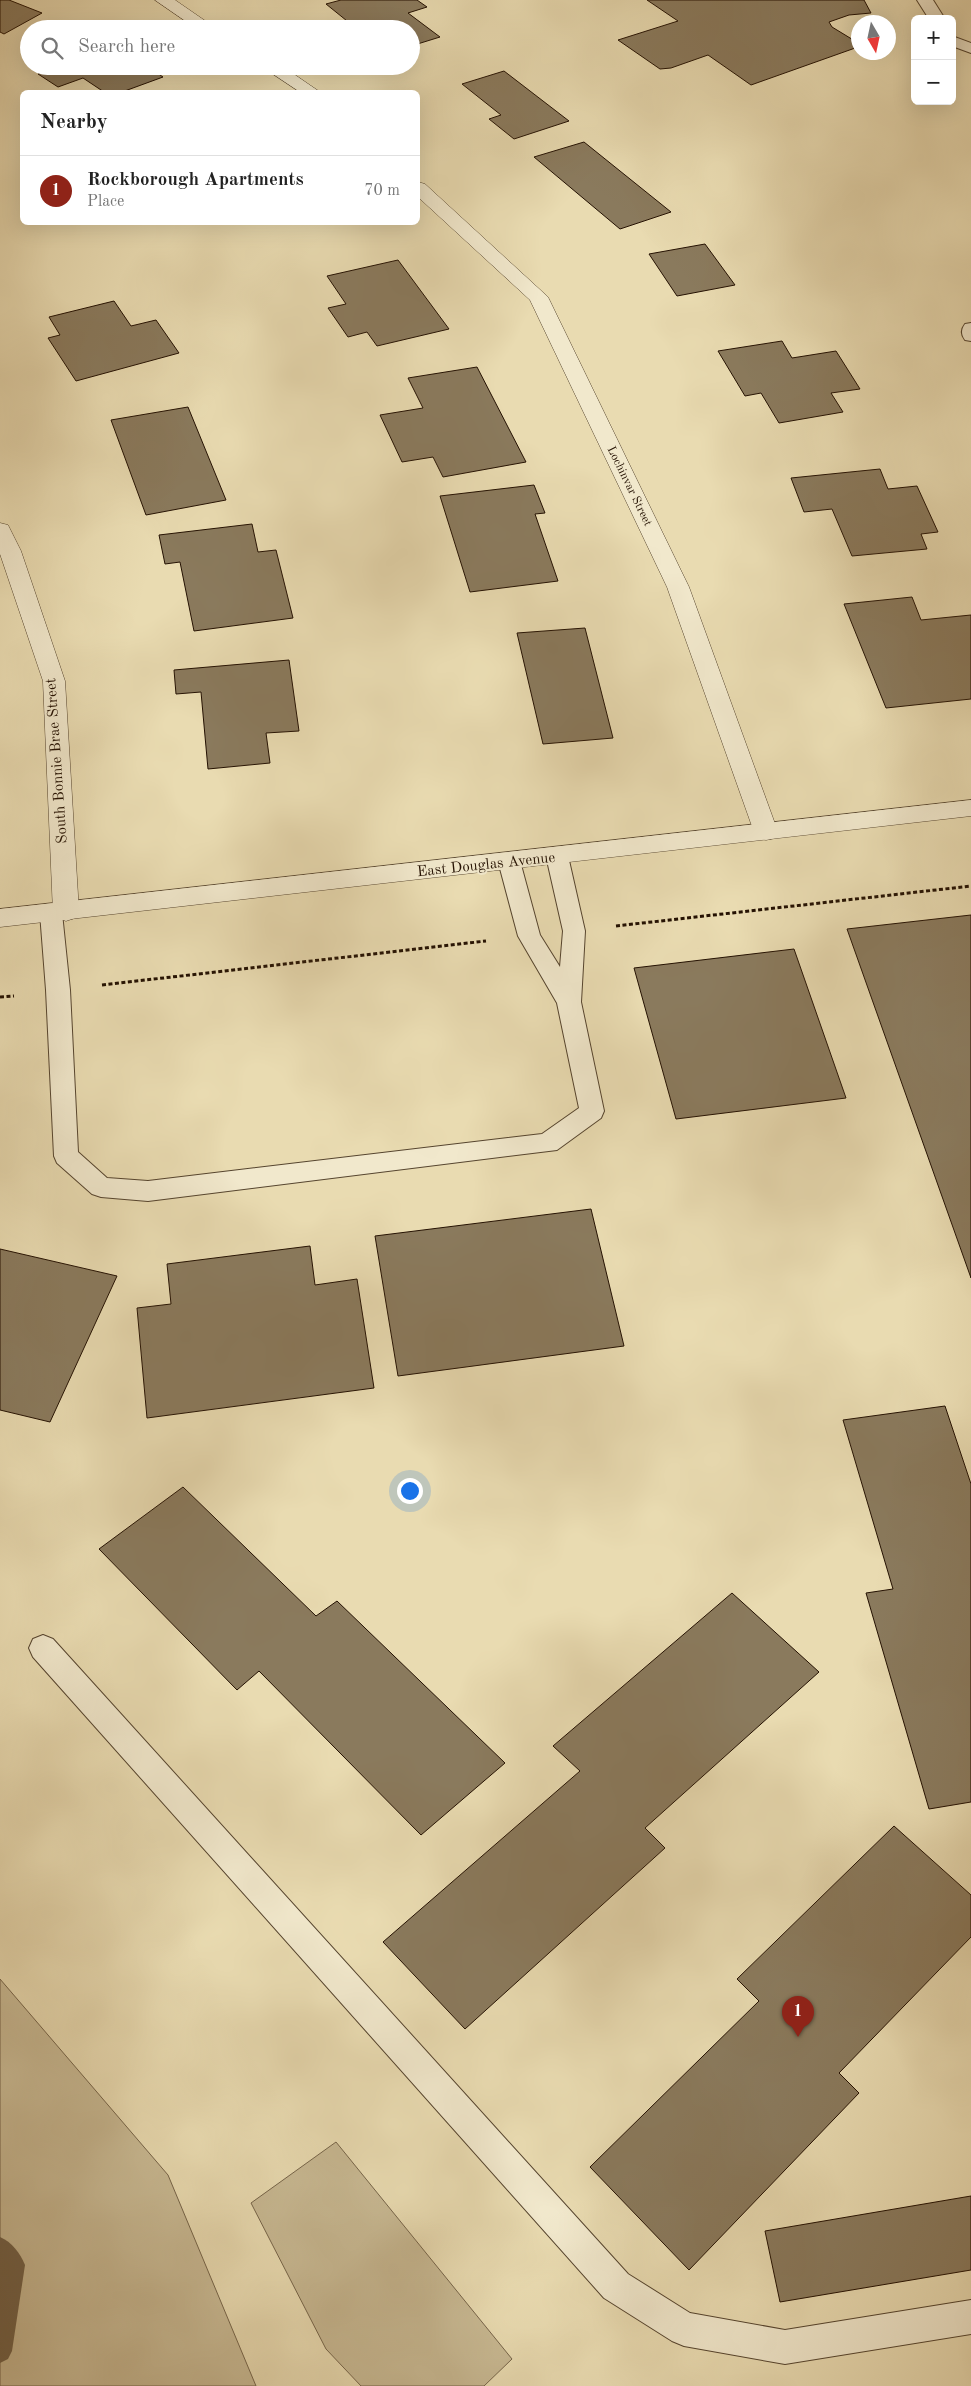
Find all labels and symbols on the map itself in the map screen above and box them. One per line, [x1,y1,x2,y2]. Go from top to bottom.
north arrow [851,15,896,60]
street label: Lochinvar Street [605,444,654,528]
street label: South Bonnie Brae Street [44,677,71,844]
street label: East Douglas Avenue [416,851,556,880]
your location [397,1478,423,1504]
pin: 1 [782,1996,814,2037]

